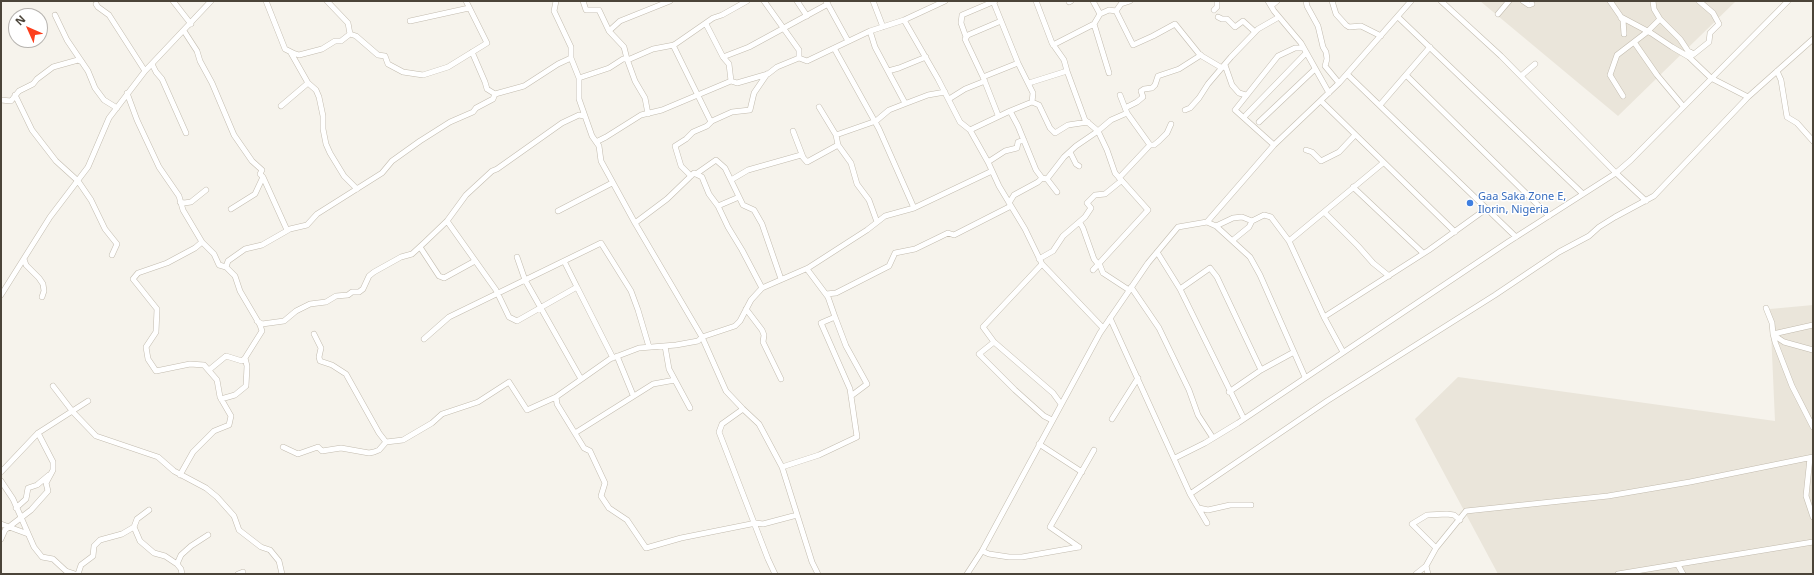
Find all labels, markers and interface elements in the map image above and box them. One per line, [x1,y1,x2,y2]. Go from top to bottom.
north arrow [8,8,48,48]
text: N [11,11,28,28]
place label: Gaa Saka Zone E, Ilorin, Nigeria [1478,190,1566,216]
marker: Gaa Saka Zone E, Ilorin, Nigeria [1465,198,1475,208]

